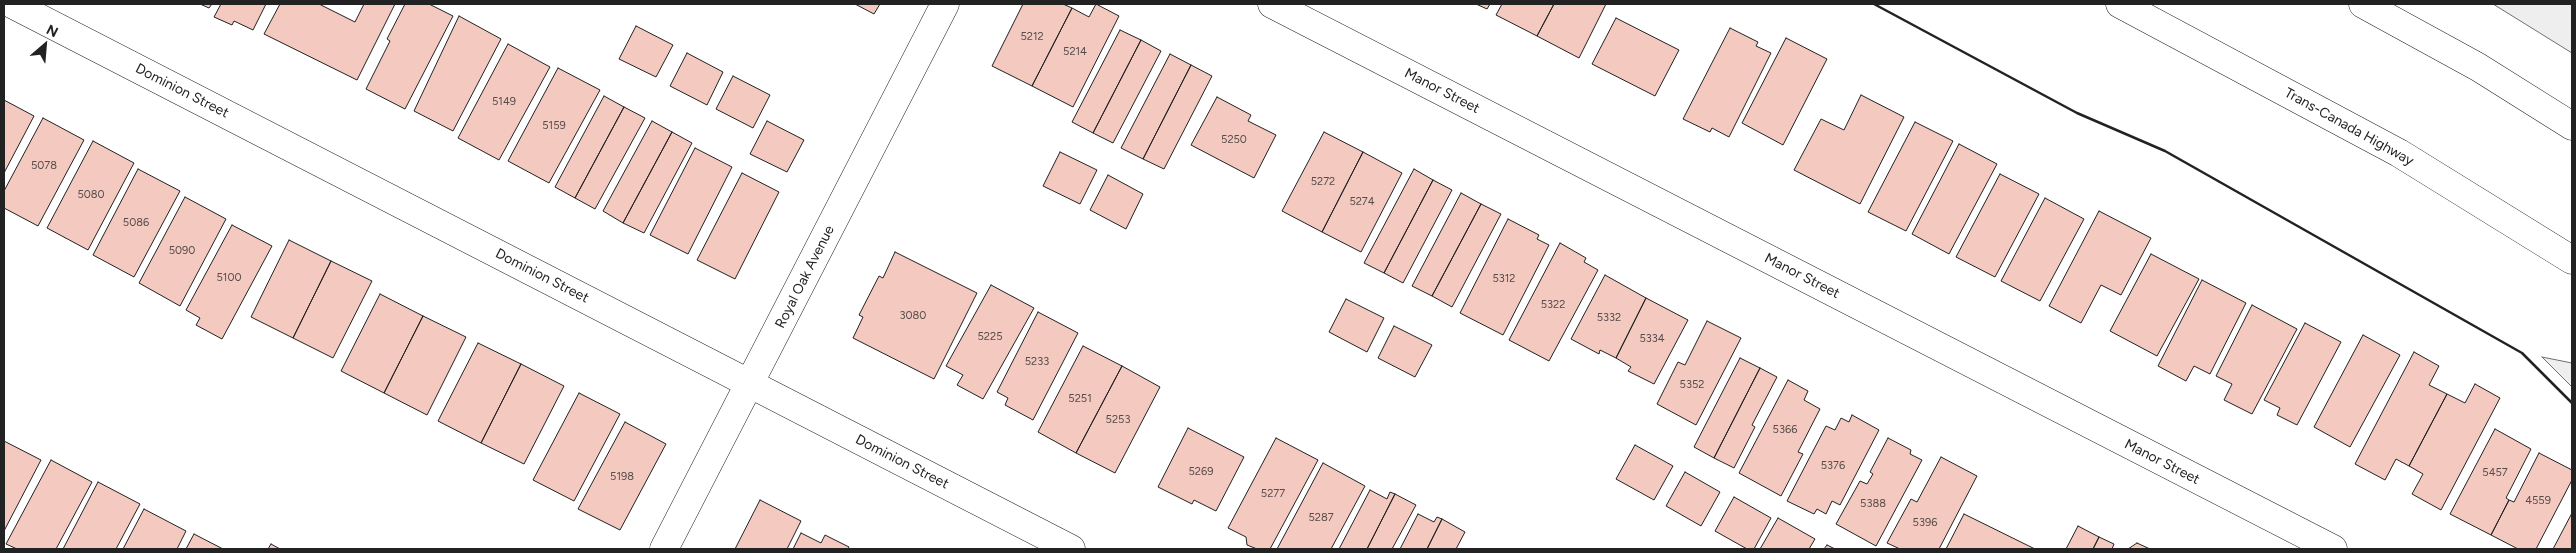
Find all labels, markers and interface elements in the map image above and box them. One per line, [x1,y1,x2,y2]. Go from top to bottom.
north arrow [20,20,70,70]
text: N [43,21,61,41]
house number: 5212 [1020,30,1044,44]
house number: 5214 [1063,45,1087,59]
street label: Dominion Street [132,60,232,122]
street label: Manor Street [1402,65,1482,117]
street label: Trans-Canada Highway [2282,85,2416,169]
house number: 5149 [492,95,516,109]
house number: 5159 [542,119,566,133]
house number: 5250 [1221,133,1247,147]
house number: 5078 [31,159,57,173]
house number: 5272 [1311,175,1335,189]
house number: 5080 [77,188,105,202]
house number: 5274 [1349,195,1375,209]
house number: 5086 [123,216,149,230]
street label: Royal Oak Avenue [772,223,838,331]
house number: 5090 [169,244,195,258]
street label: Dominion Street [492,245,592,307]
street label: Manor Street [1762,250,1842,302]
house number: 5100 [217,271,241,285]
house number: 5312 [1492,272,1516,286]
house number: 5322 [1541,298,1565,312]
house number: 3080 [900,309,926,323]
house number: 5332 [1597,311,1621,325]
house number: 5225 [978,330,1002,344]
house number: 5334 [1639,332,1665,346]
house number: 5233 [1025,355,1049,369]
house number: 5352 [1680,378,1704,392]
house number: 5251 [1068,392,1092,406]
house number: 5253 [1106,413,1130,427]
house number: 5366 [1773,423,1797,437]
street label: Dominion Street [852,431,952,493]
street label: Manor Street [2122,436,2202,488]
house number: 5376 [1821,459,1845,473]
house number: 5269 [1189,465,1213,479]
house number: 5457 [2482,466,2508,480]
house number: 5198 [610,470,634,484]
house number: 5277 [1261,487,1285,501]
house number: 4559 [2525,494,2551,508]
house number: 5388 [1860,497,1886,511]
house number: 5287 [1308,511,1334,525]
house number: 5396 [1913,516,1937,530]

